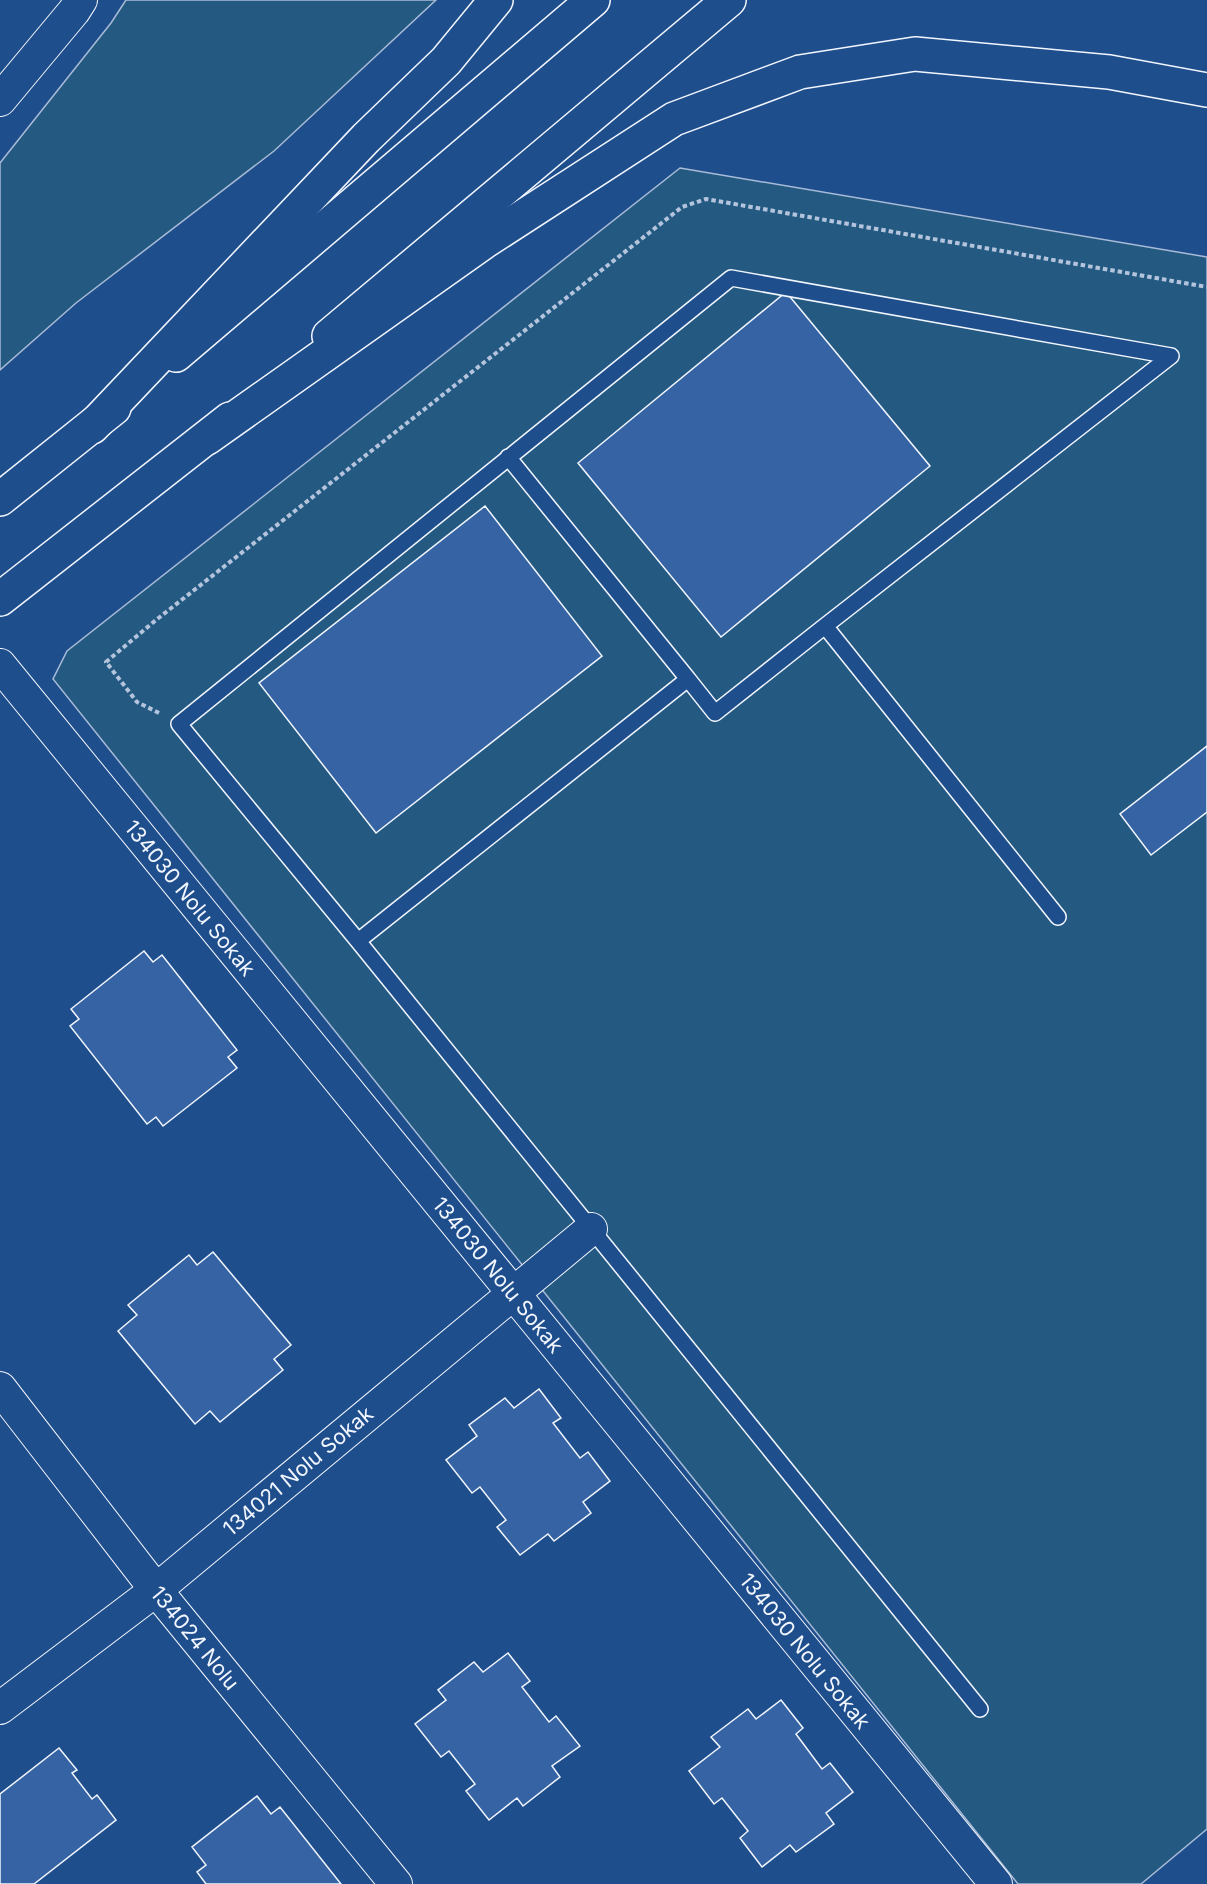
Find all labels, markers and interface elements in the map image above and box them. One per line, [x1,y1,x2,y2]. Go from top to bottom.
street label: 134030 Nolu Sokak [119,815,261,981]
street label: 134030 Nolu Sokak [427,1192,569,1358]
street label: 134021 Nolu Sokak [218,1401,379,1541]
street label: 134030 Nolu Sokak [734,1568,876,1734]
street label: 134024 Nolu [146,1581,244,1695]

